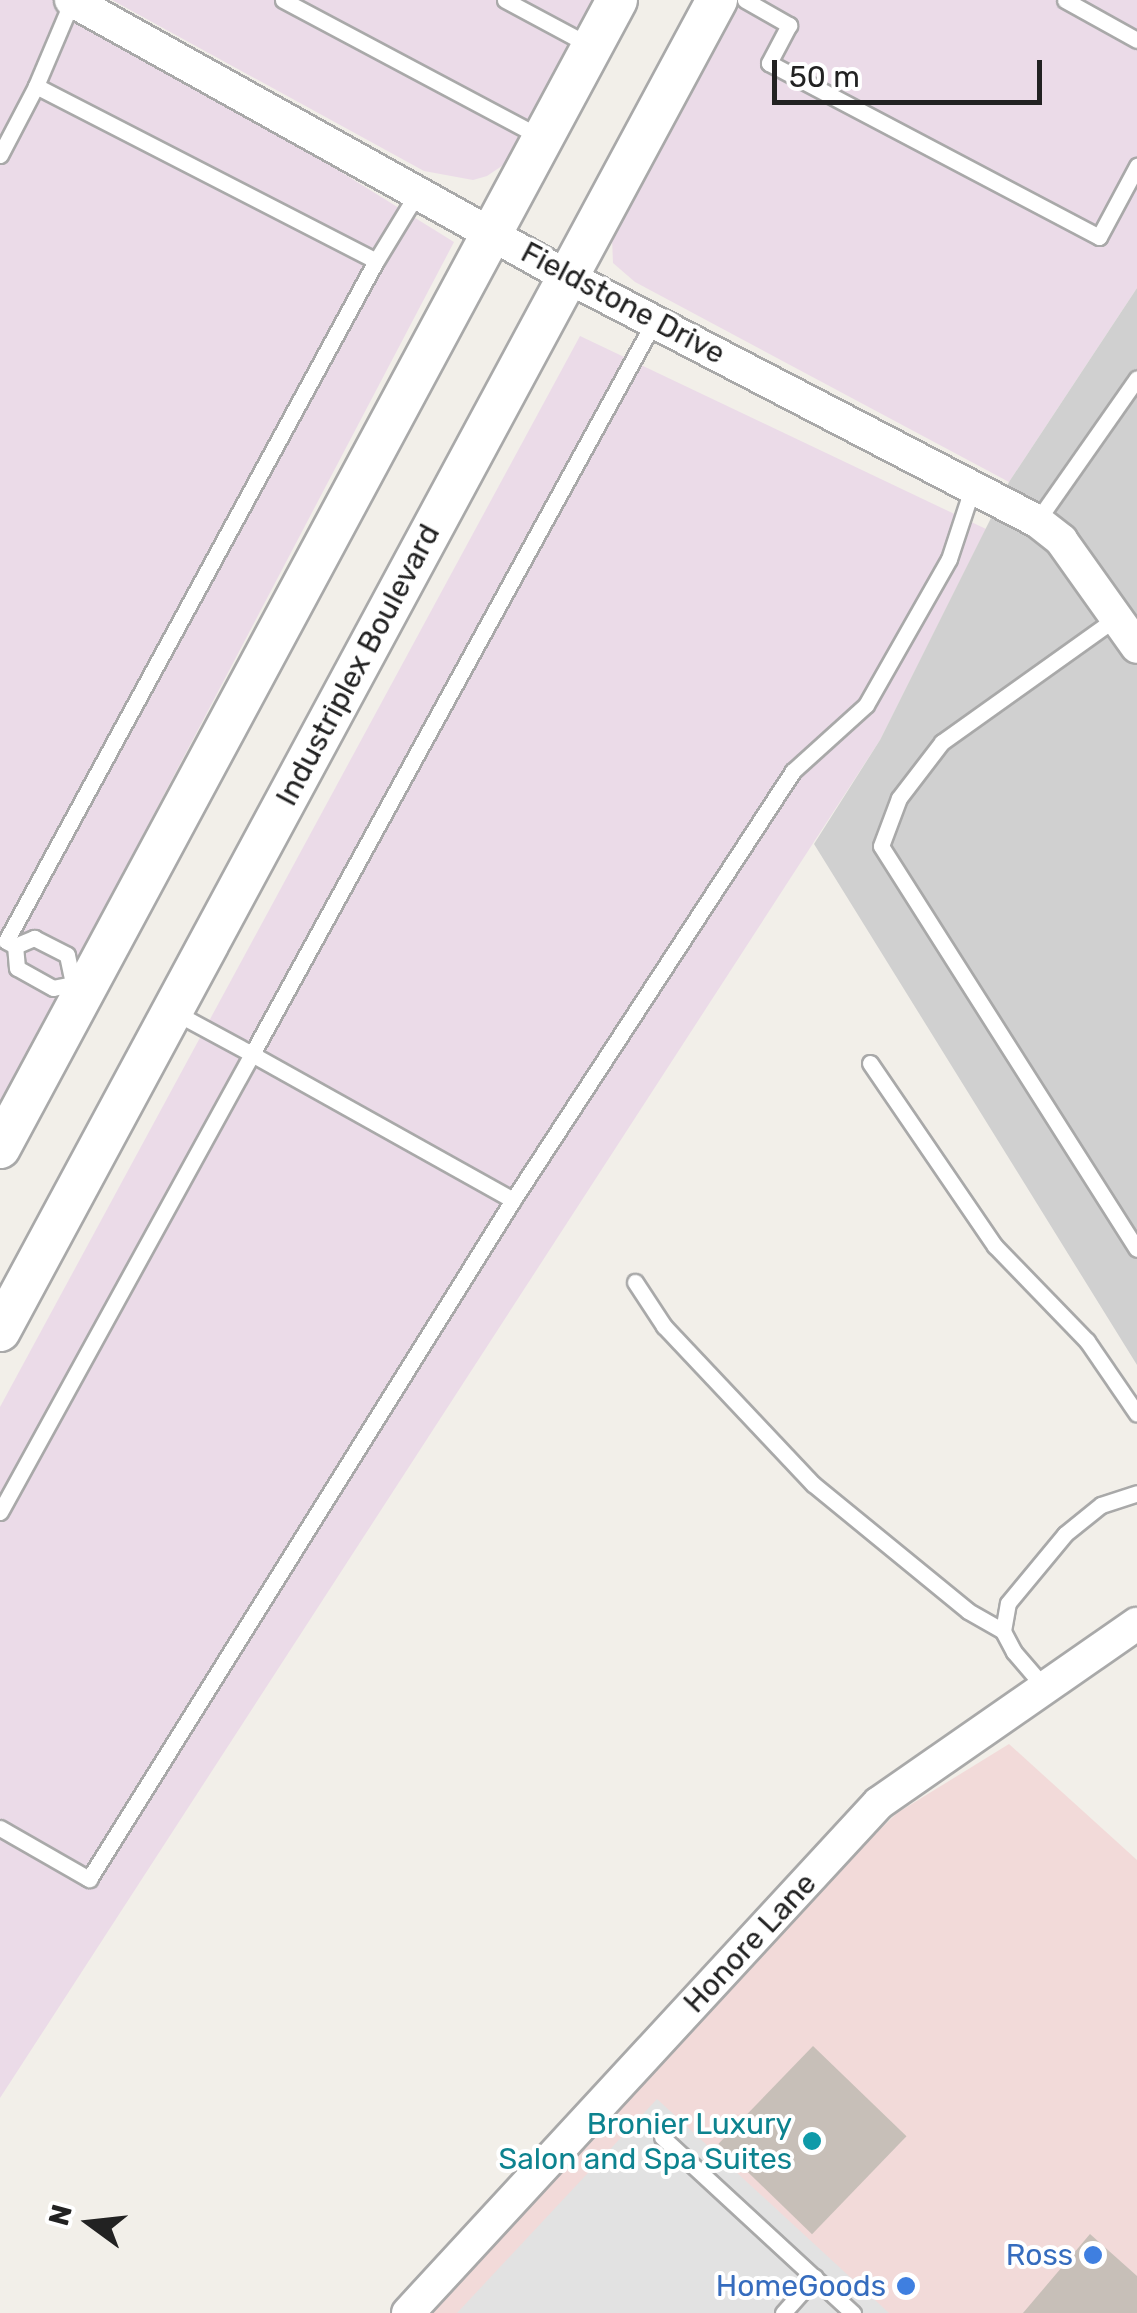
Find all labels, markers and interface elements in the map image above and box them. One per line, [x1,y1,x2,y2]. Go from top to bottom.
scale bar [777,40,1047,102]
text: 50 m [789,59,860,95]
street label: Fieldstone Drive [515,234,731,372]
street label: Industriplex Boulevard [269,518,447,812]
street label: Honore Lane [676,1866,824,2020]
place label: Bronier Luxury Salon and Spa Suites [499,2106,792,2176]
marker: Bronier Luxury Salon and Spa Suites [801,2130,823,2152]
north arrow [40,2173,140,2273]
text: N [42,2201,79,2229]
place label: Ross [1006,2237,1073,2273]
marker: Ross [1082,2244,1104,2266]
place label: HomeGoods [716,2268,886,2304]
marker: HomeGoods [895,2275,917,2297]

